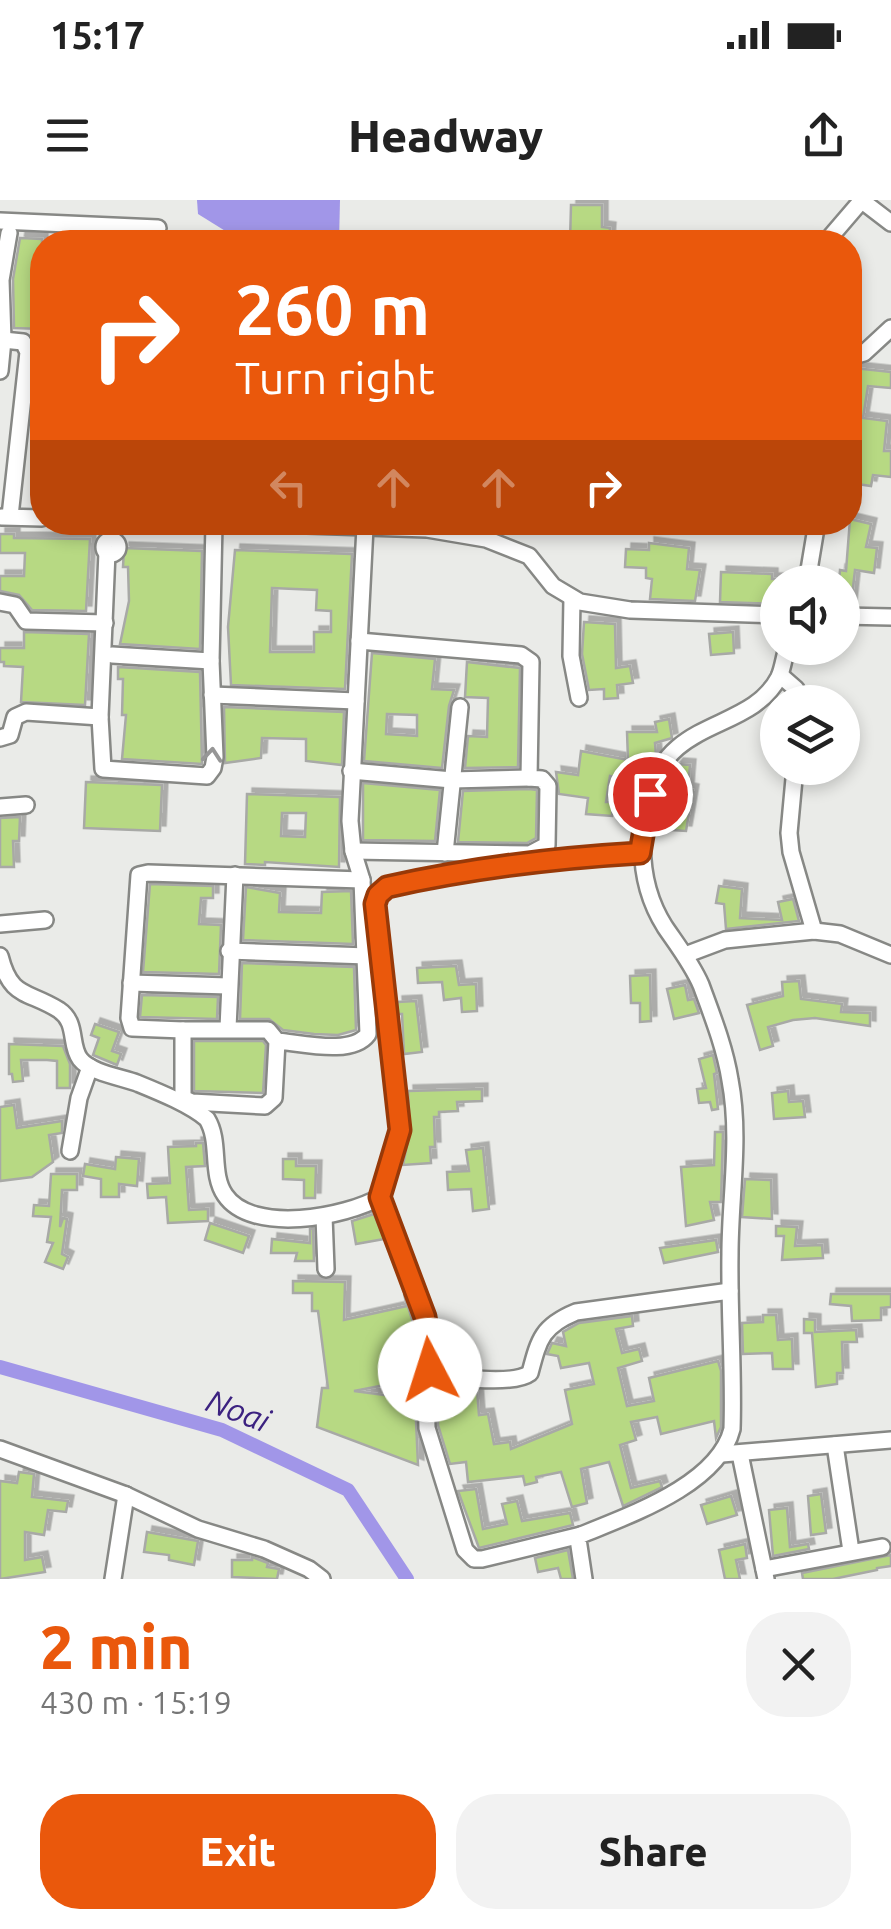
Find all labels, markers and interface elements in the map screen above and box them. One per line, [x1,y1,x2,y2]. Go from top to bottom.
text: 15:17 [50,14,145,56]
icon: menu [40,108,95,163]
icon: share [796,108,851,163]
text: Headway [348,110,543,161]
icon: right [70,270,200,400]
text: 260 m [235,270,430,348]
text: Turn right [235,352,435,403]
icon: left [261,460,316,515]
icon: ahead [366,460,421,515]
icon: ahead [471,460,526,515]
icon: right [576,460,631,515]
map controls [760,565,860,785]
button: sound [760,565,860,665]
button: layers [760,685,860,785]
one-way arrow [201,747,223,763]
pin [608,752,693,837]
icon: arrive [623,767,678,822]
position arrow [378,1318,482,1422]
water label: Noai [202,1382,276,1439]
button: close [746,1612,851,1717]
text: 2 min [40,1613,193,1680]
text: 430 m · 15:19 [40,1684,232,1720]
button: Exit [40,1794,436,1909]
button: Share [456,1794,851,1909]

